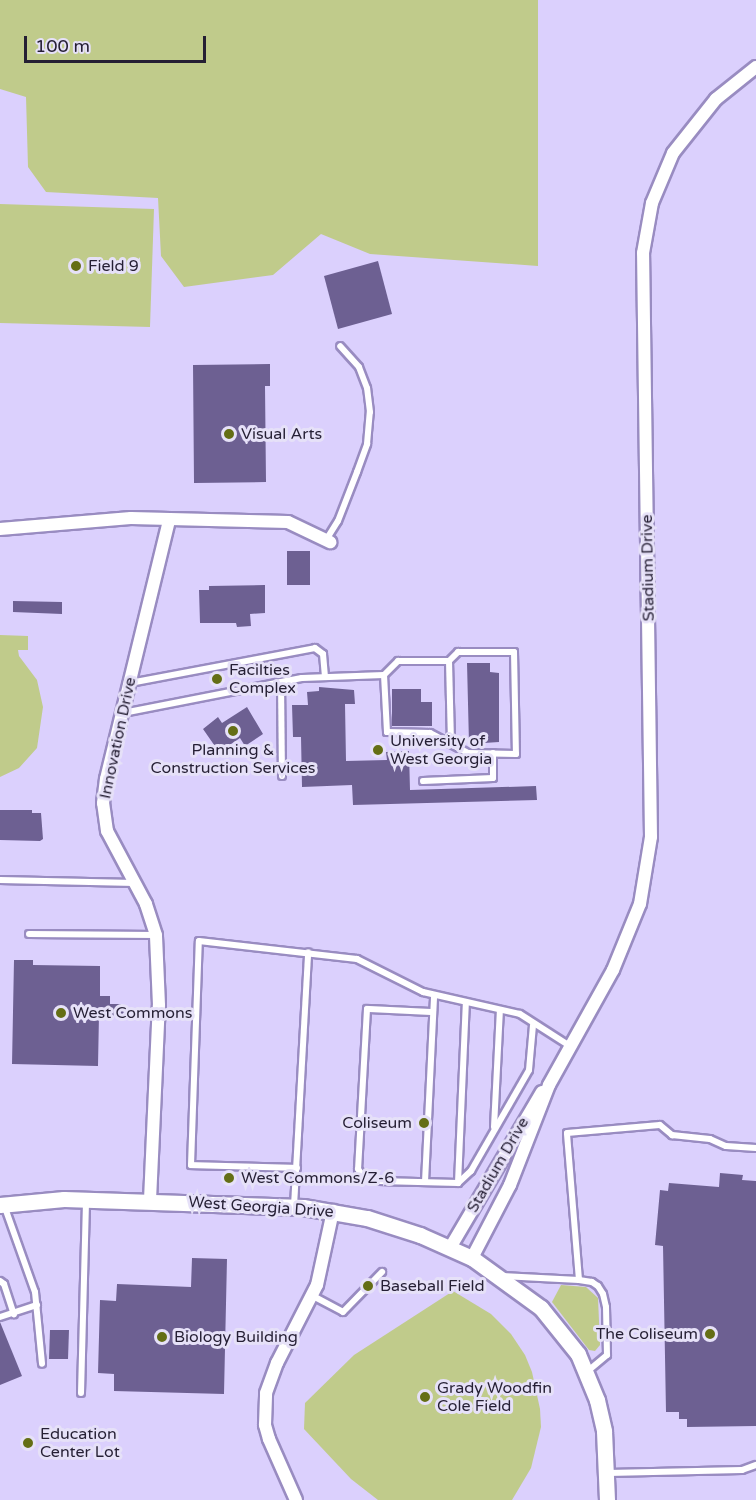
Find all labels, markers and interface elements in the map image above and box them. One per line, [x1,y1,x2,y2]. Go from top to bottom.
scale bar [27,24,208,62]
text: 100 m [35,35,90,57]
place label: Field 9 [88,256,139,276]
marker: Field 9 [69,259,83,273]
place label: Visual Arts [241,424,322,444]
marker: Visual Arts [222,427,236,441]
street label: Stadium Drive [637,514,659,622]
place label: Facilties Complex [229,660,296,698]
marker: Facilties Complex [210,672,224,686]
street label: Innovation Drive [96,675,140,801]
marker: Planning & Construction Services [226,724,240,738]
place label: University of West Georgia [390,731,492,769]
place label: Planning & Construction Services [151,740,315,778]
marker: University of West Georgia [371,743,385,757]
place label: West Commons [73,1003,193,1023]
marker: West Commons [54,1006,68,1020]
place label: Coliseum [342,1113,412,1133]
street label: Stadium Drive [463,1114,533,1216]
marker: Coliseum [417,1116,431,1130]
place label: West Commons/Z-6 [241,1168,394,1188]
marker: West Commons/Z-6 [222,1171,236,1185]
street label: West Georgia Drive [188,1192,334,1222]
place label: Baseball Field [380,1276,485,1296]
marker: Baseball Field [361,1279,375,1293]
place label: The Coliseum [596,1324,698,1344]
place label: Biology Building [174,1327,298,1347]
marker: The Coliseum [703,1327,717,1341]
marker: Biology Building [155,1330,169,1344]
place label: Grady Woodfin Cole Field [437,1378,552,1416]
marker: Grady Woodfin Cole Field [418,1390,432,1404]
place label: Education Center Lot [40,1424,120,1462]
marker: Education Center Lot [21,1436,35,1450]

